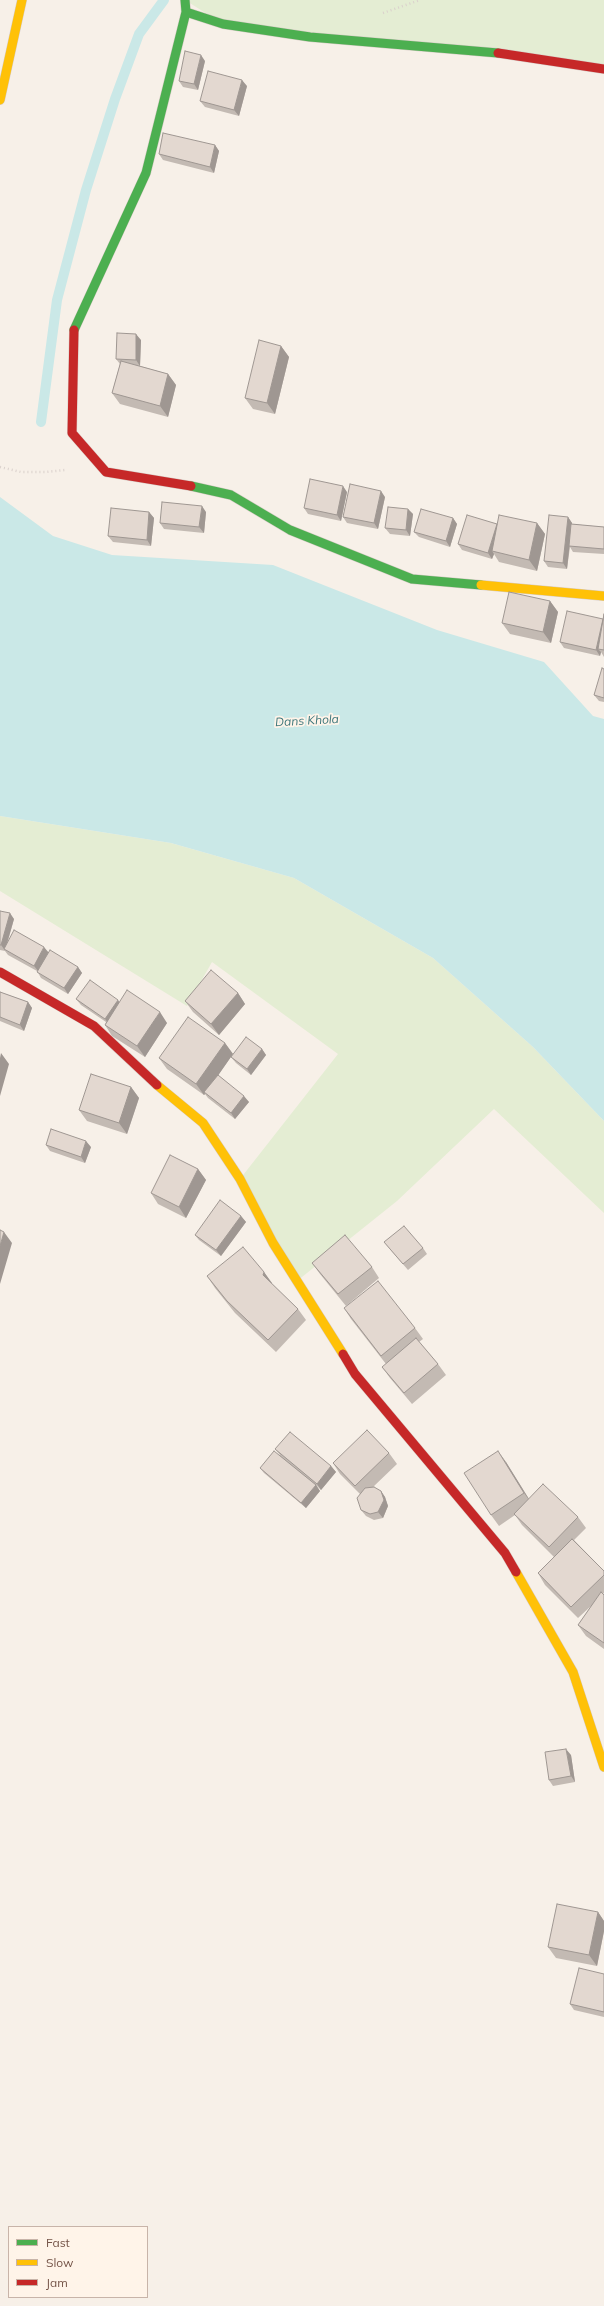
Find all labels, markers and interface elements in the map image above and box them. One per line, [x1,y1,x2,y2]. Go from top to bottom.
water label: Dans Khola [275,712,339,730]
legend [8,2226,148,2298]
text: Fast [46,2235,70,2250]
text: Slow [46,2255,74,2270]
text: Jam [46,2275,68,2290]

